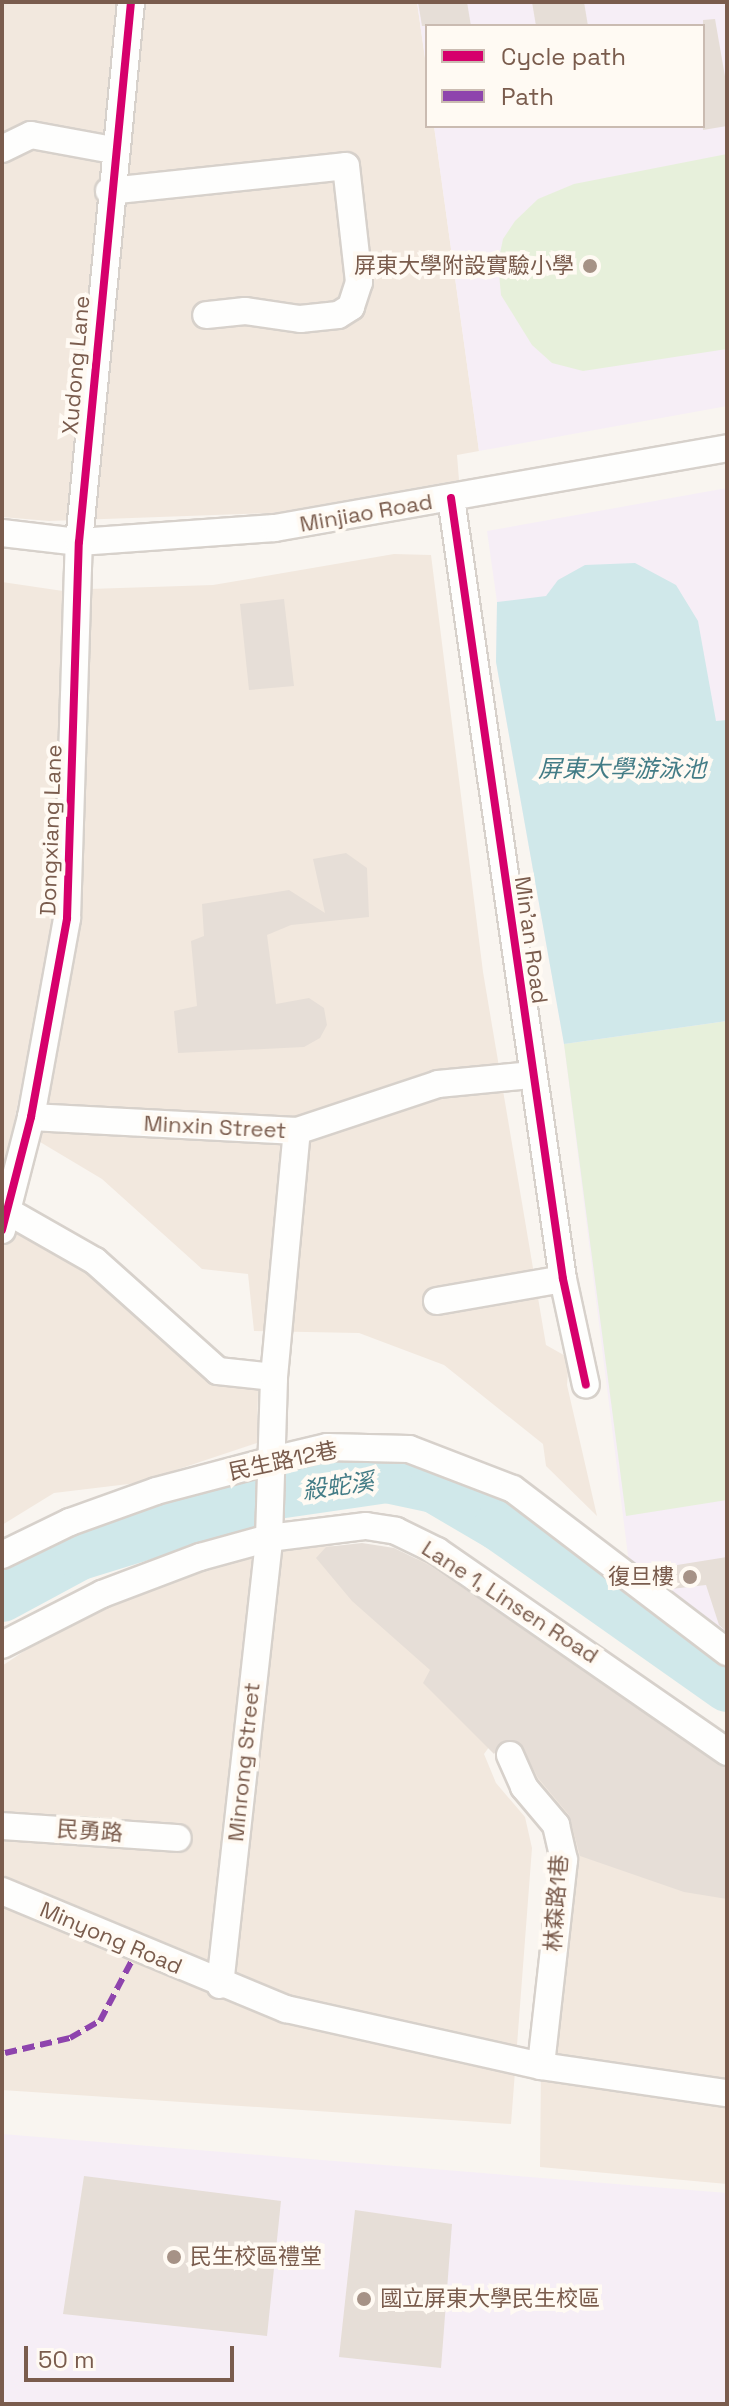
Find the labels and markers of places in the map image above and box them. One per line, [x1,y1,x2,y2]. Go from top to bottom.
place label: 屏東大學附設實驗小學 [354,253,574,279]
marker: 屏東大學附設實驗小學 [581,257,599,275]
place label: 復旦樓 [608,1564,674,1590]
marker: 復旦樓 [681,1568,699,1586]
place label: 民生校區禮堂 [190,2244,322,2270]
marker: 民生校區禮堂 [165,2248,183,2266]
place label: 國立屏東大學民生校區 [380,2286,600,2312]
marker: 國立屏東大學民生校區 [355,2290,373,2308]

